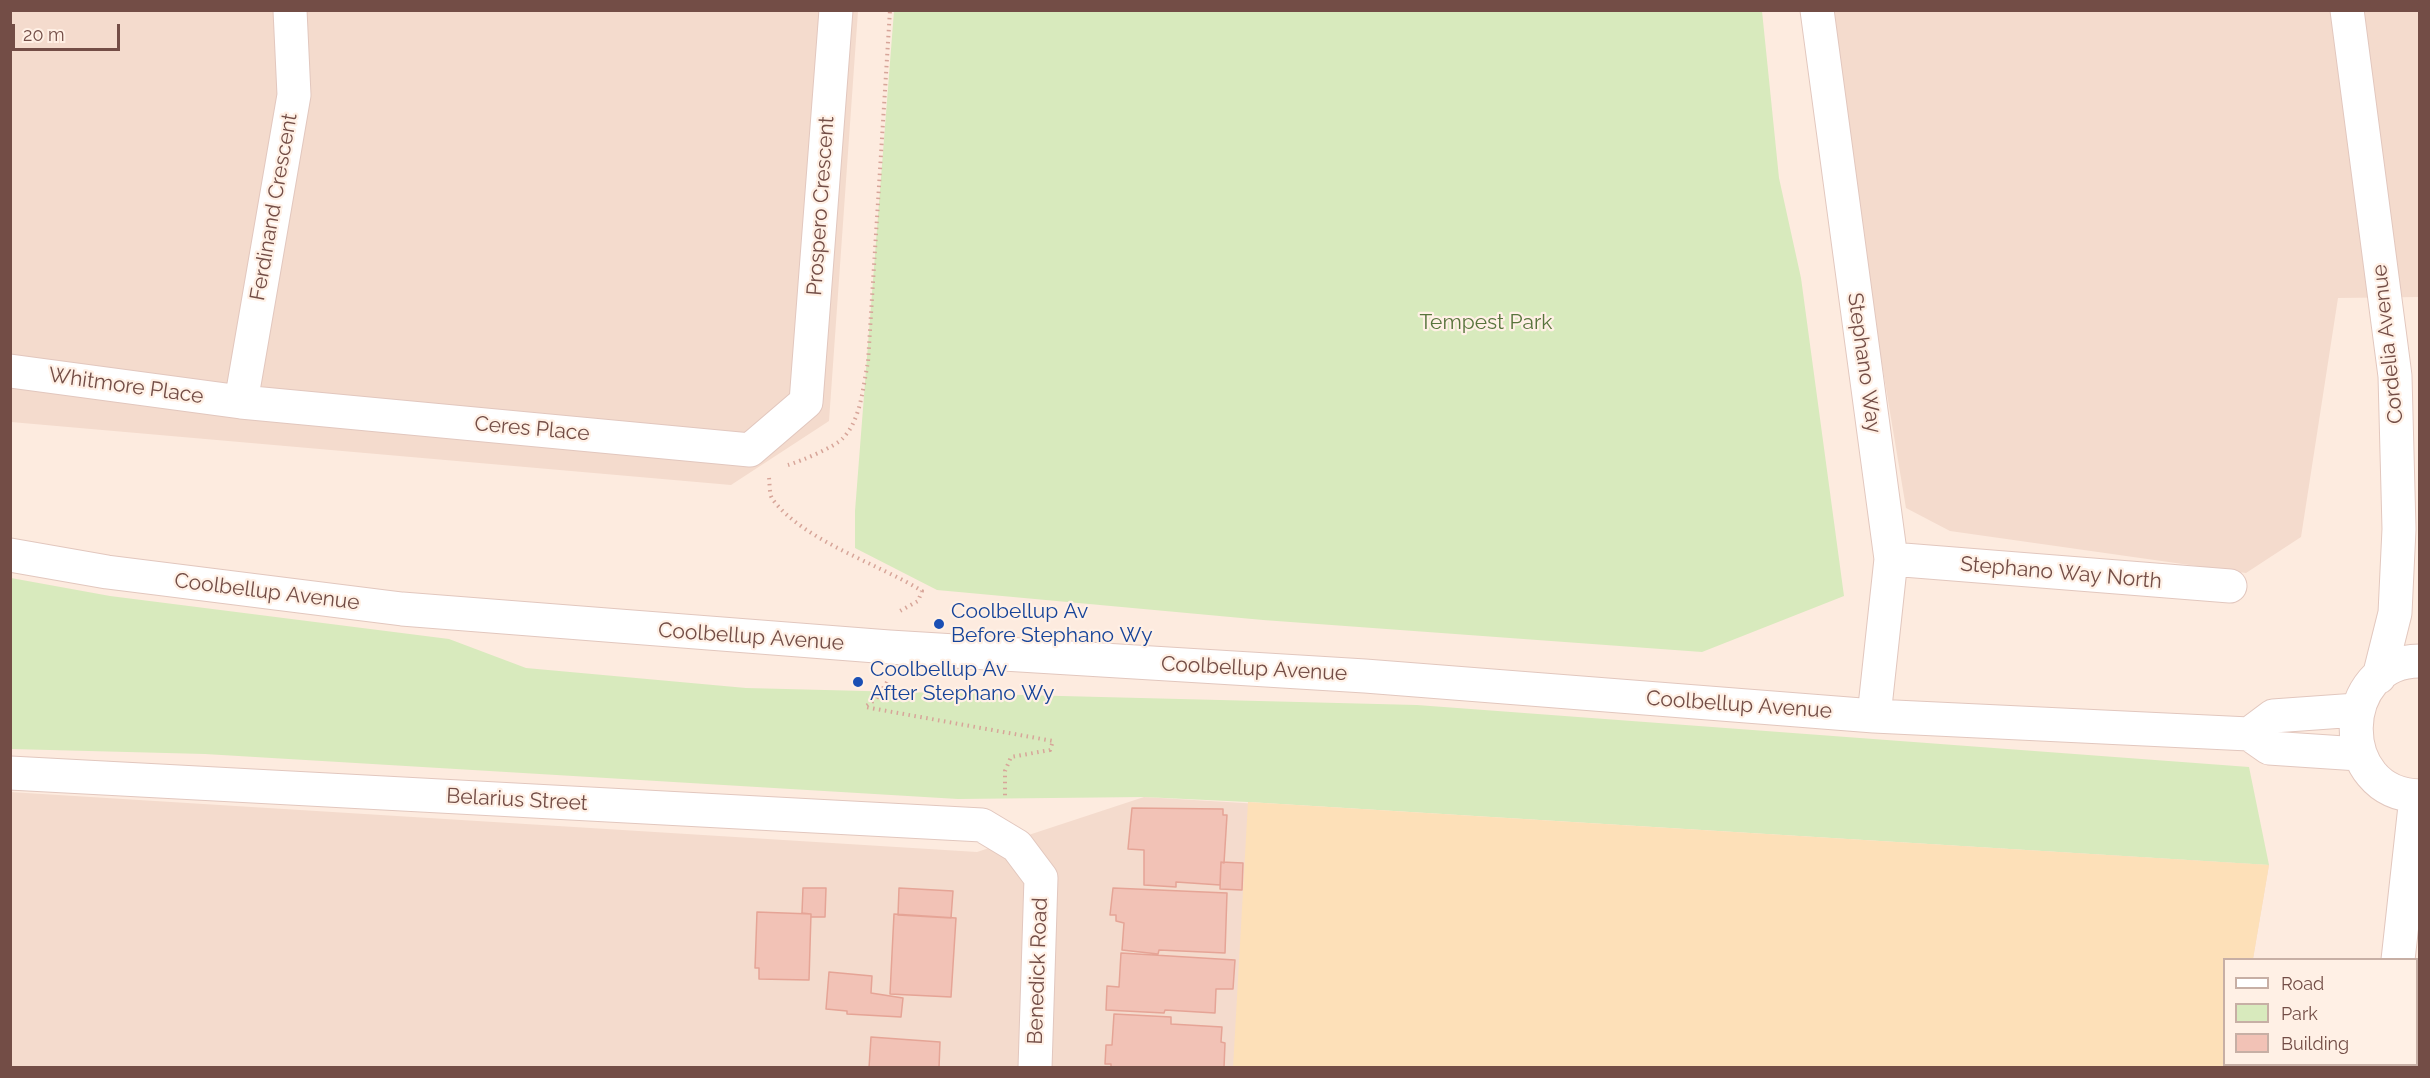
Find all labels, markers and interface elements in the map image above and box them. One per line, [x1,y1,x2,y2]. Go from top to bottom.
scale bar [15,12,123,50]
text: 20 m [23,24,65,45]
street label: Ferdinand Crescent [245,111,303,303]
street label: Prospero Crescent [802,115,840,297]
street label: Cordelia Avenue [2367,263,2409,425]
street label: Stephano Way [1842,291,1886,435]
park label: Tempest Park [1420,310,1552,336]
street label: Whitmore Place [47,363,205,409]
street label: Ceres Place [473,411,591,447]
street label: Stephano Way North [1959,552,2163,594]
street label: Coolbellup Avenue [173,568,361,616]
place label: Coolbellup Av Before Stephano Wy [951,599,1153,649]
marker: Coolbellup Av Before Stephano Wy [932,617,946,631]
street label: Coolbellup Avenue [657,618,845,656]
street label: Coolbellup Avenue [1160,652,1348,686]
place label: Coolbellup Av After Stephano Wy [870,657,1054,707]
marker: Coolbellup Av After Stephano Wy [851,675,865,689]
street label: Coolbellup Avenue [1645,686,1833,724]
street label: Belarius Street [446,784,588,816]
street label: Benedick Road [1023,897,1053,1045]
legend [2223,958,2418,1066]
text: Road [2281,973,2324,994]
text: Park [2281,1003,2318,1024]
text: Building [2281,1033,2349,1054]

